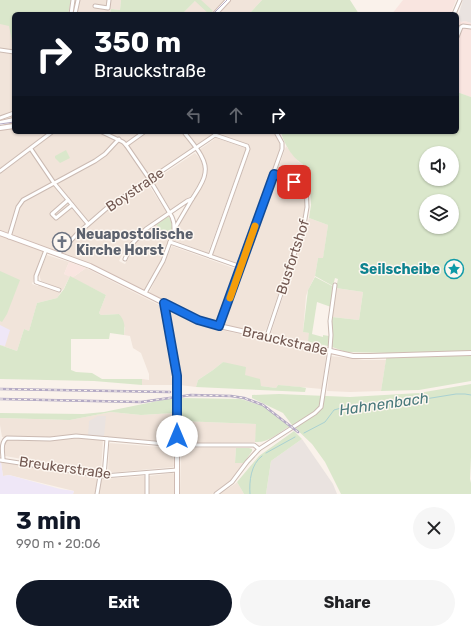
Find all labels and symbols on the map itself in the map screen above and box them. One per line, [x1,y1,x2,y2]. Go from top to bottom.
street label: Boystraße [103,164,167,216]
pin [277,165,311,199]
street label: Busfortshof [273,217,313,297]
place label: Neuapostolische Kirche Horst [76,226,193,259]
church icon: Neuapostolische Kirche Horst [51,231,73,253]
place icon: Seilscheibe [443,258,465,280]
place label: Seilscheibe [360,261,440,278]
street label: Brauckstraße [241,323,330,359]
water label: Hahnenbach [338,389,430,419]
position arrow [156,415,198,457]
street label: Breukerstraße [18,453,112,483]

